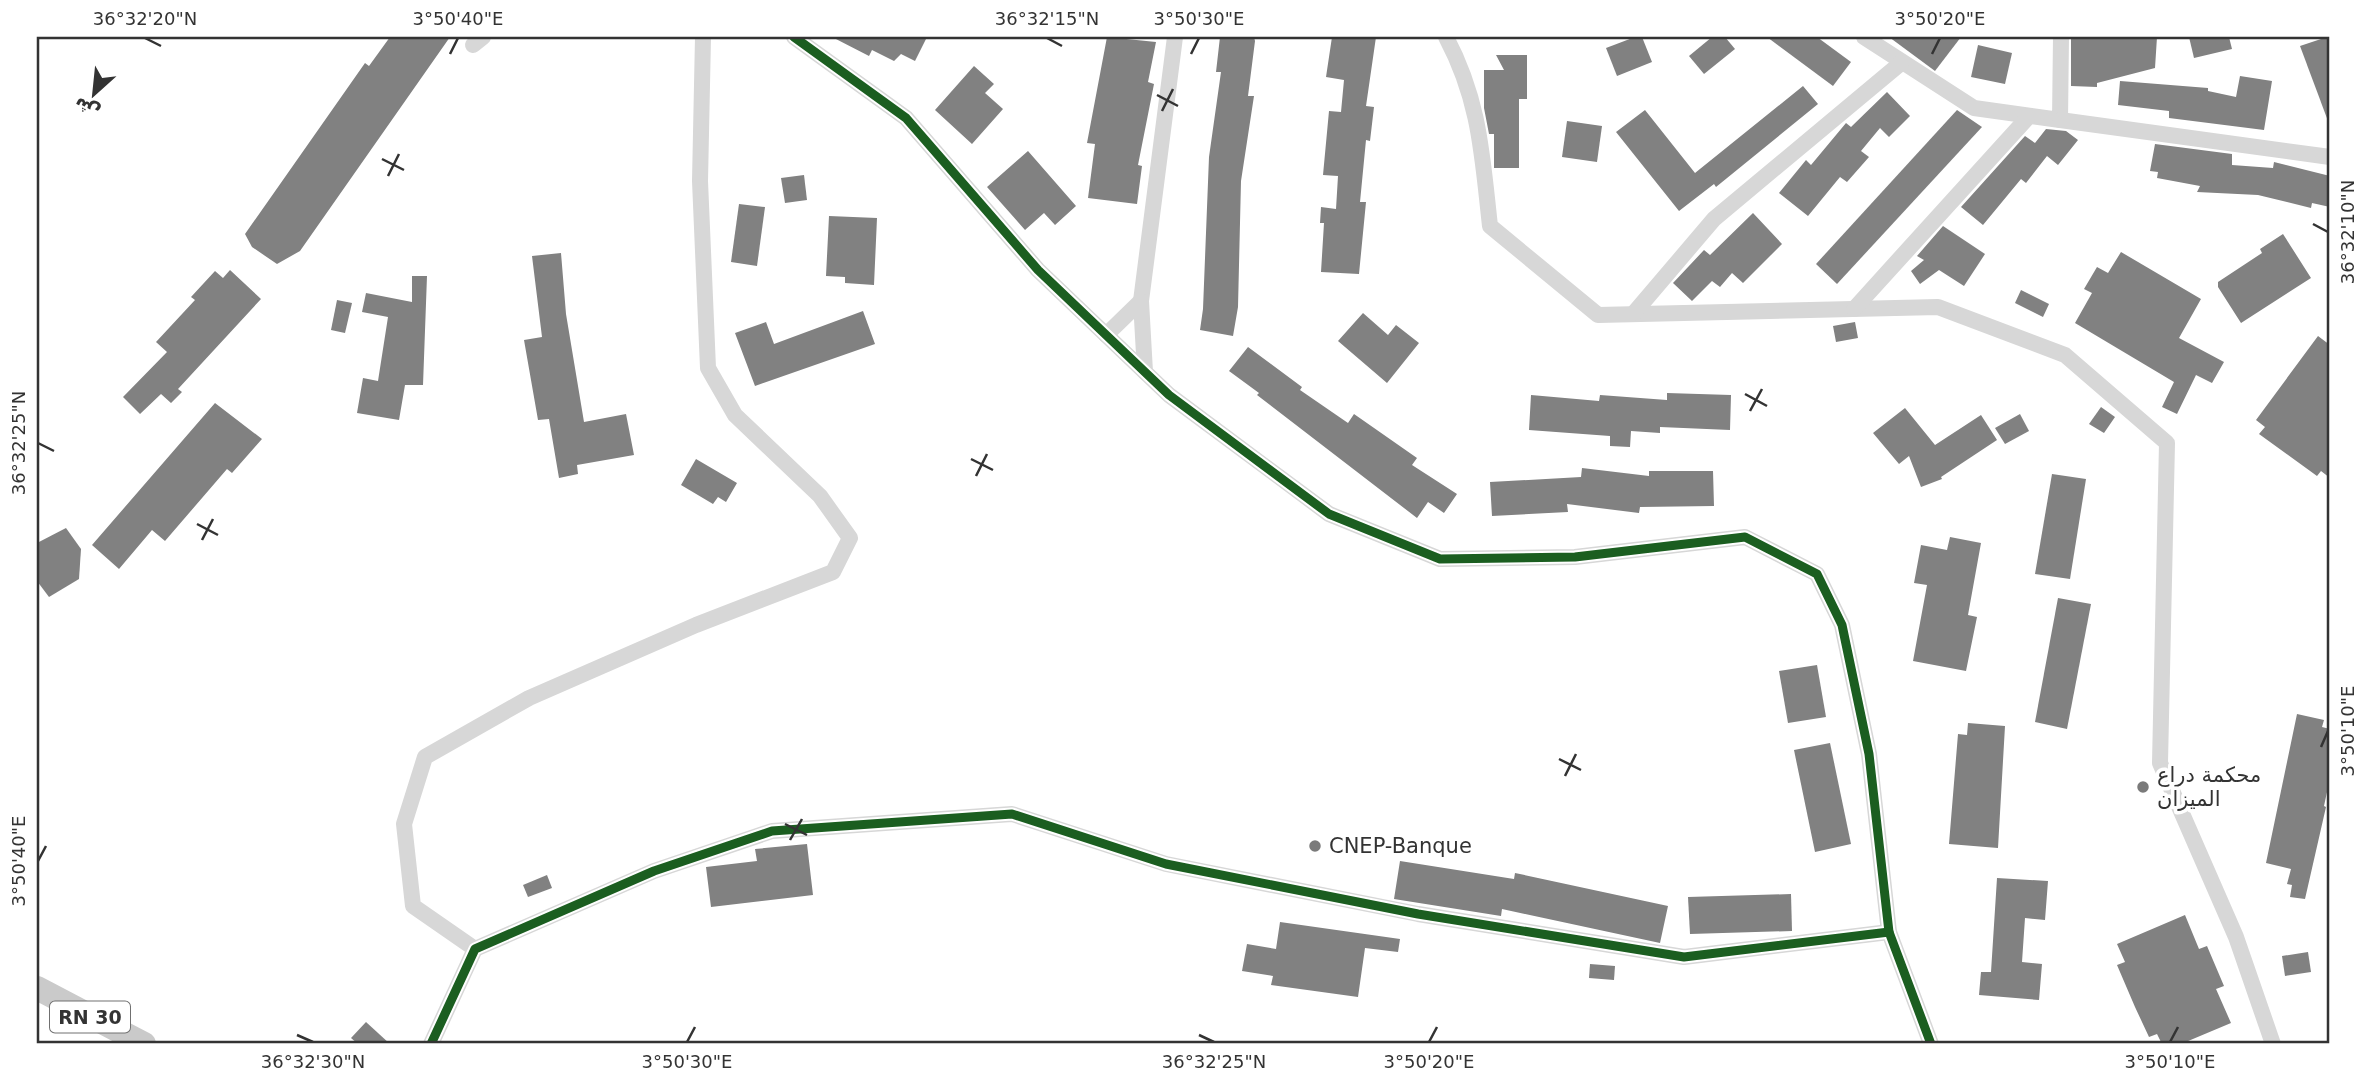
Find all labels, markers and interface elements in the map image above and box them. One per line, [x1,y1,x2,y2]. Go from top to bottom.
text: 36°32'20"N [93,8,197,29]
text: 3°50'40"E [413,8,503,29]
text: 36°32'15"N [995,8,1099,29]
text: 3°50'30"E [1154,8,1244,29]
text: 3°50'20"E [1895,8,1985,29]
north arrow [60,60,130,130]
text: ش [70,93,103,125]
text: 36°32'10"N [2337,180,2358,284]
text: 36°32'25"N [8,391,29,495]
text: 3°50'10"E [2337,686,2358,776]
place label: محكمة دراع الميزان [2157,763,2261,811]
marker: محكمة دراع الميزان [2135,779,2151,795]
text: 3°50'40"E [8,816,29,906]
place label: CNEP-Banque [1329,834,1472,858]
marker: CNEP-Banque [1307,838,1323,854]
road number: RN 30 [50,1001,130,1032]
text: 36°32'30"N [261,1051,365,1072]
text: 3°50'30"E [642,1051,732,1072]
text: 36°32'25"N [1162,1051,1266,1072]
text: 3°50'20"E [1384,1051,1474,1072]
text: 3°50'10"E [2125,1051,2215,1072]

